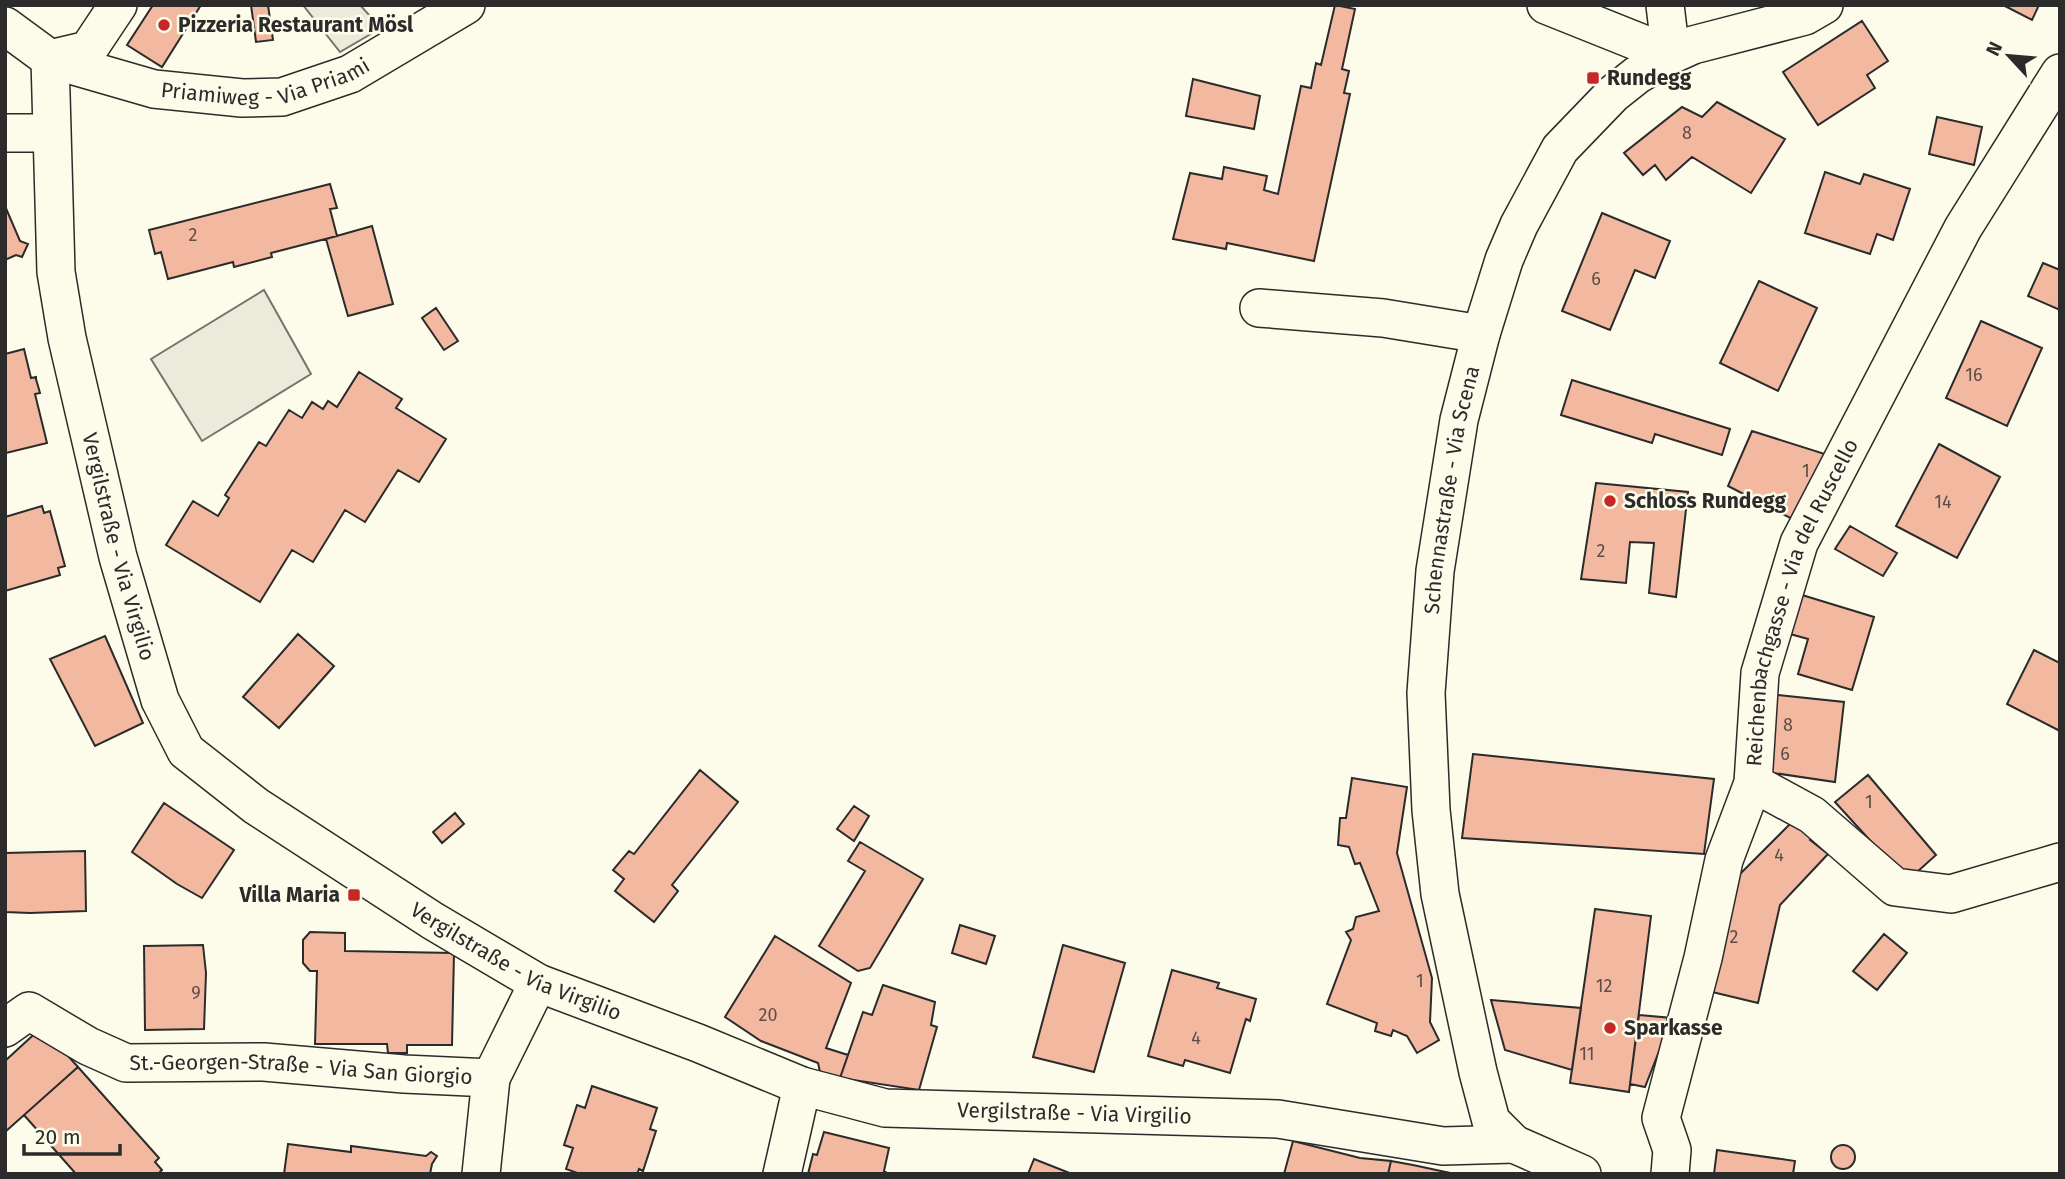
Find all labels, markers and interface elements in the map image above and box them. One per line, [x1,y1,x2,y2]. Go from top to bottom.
place label: Pizzeria Restaurant Mösl [178,12,414,38]
marker: Pizzeria Restaurant Mösl [156,17,172,33]
north arrow [1974,21,2044,91]
text: N [1981,38,2007,59]
street label: Priamiweg - Via Priami [160,52,374,111]
place label: Rundegg [1607,65,1692,91]
marker: Rundegg [1585,70,1601,86]
house number: 8 [1682,122,1692,144]
house number: 2 [189,224,198,246]
house number: 6 [1591,268,1601,290]
street label: Schennastraße - Via Scena [1419,363,1485,615]
house number: 16 [1965,364,1983,386]
street label: Vergilstraße - Via Virgilio [77,430,161,664]
street label: Reichenbachgasse - Via del Ruscello [1741,434,1864,767]
house number: 1 [1802,460,1810,482]
place label: Schloss Rundegg [1624,488,1787,514]
house number: 14 [1934,491,1952,513]
marker: Schloss Rundegg [1602,493,1618,509]
house number: 2 [1597,540,1606,562]
house number: 8 [1783,714,1793,736]
house number: 6 [1780,743,1790,765]
house number: 1 [1865,791,1873,813]
house number: 4 [1774,844,1784,866]
place label: Villa Maria [238,882,340,908]
marker: Villa Maria [346,887,362,903]
street label: Vergilstraße - Via Virgilio [405,897,625,1026]
house number: 2 [1730,926,1739,948]
house number: 1 [1416,970,1424,992]
house number: 12 [1596,975,1612,997]
house number: 9 [191,982,201,1004]
house number: 20 [759,1004,777,1026]
place label: Sparkasse [1624,1015,1723,1041]
marker: Sparkasse [1602,1020,1618,1036]
house number: 4 [1191,1027,1201,1049]
house number: 11 [1579,1043,1595,1065]
street label: St.-Georgen-Straße - Via San Giorgio [129,1049,473,1090]
street label: Vergilstraße - Via Virgilio [957,1097,1192,1130]
scale bar [24,1112,121,1156]
text: 20 m [35,1124,81,1150]

